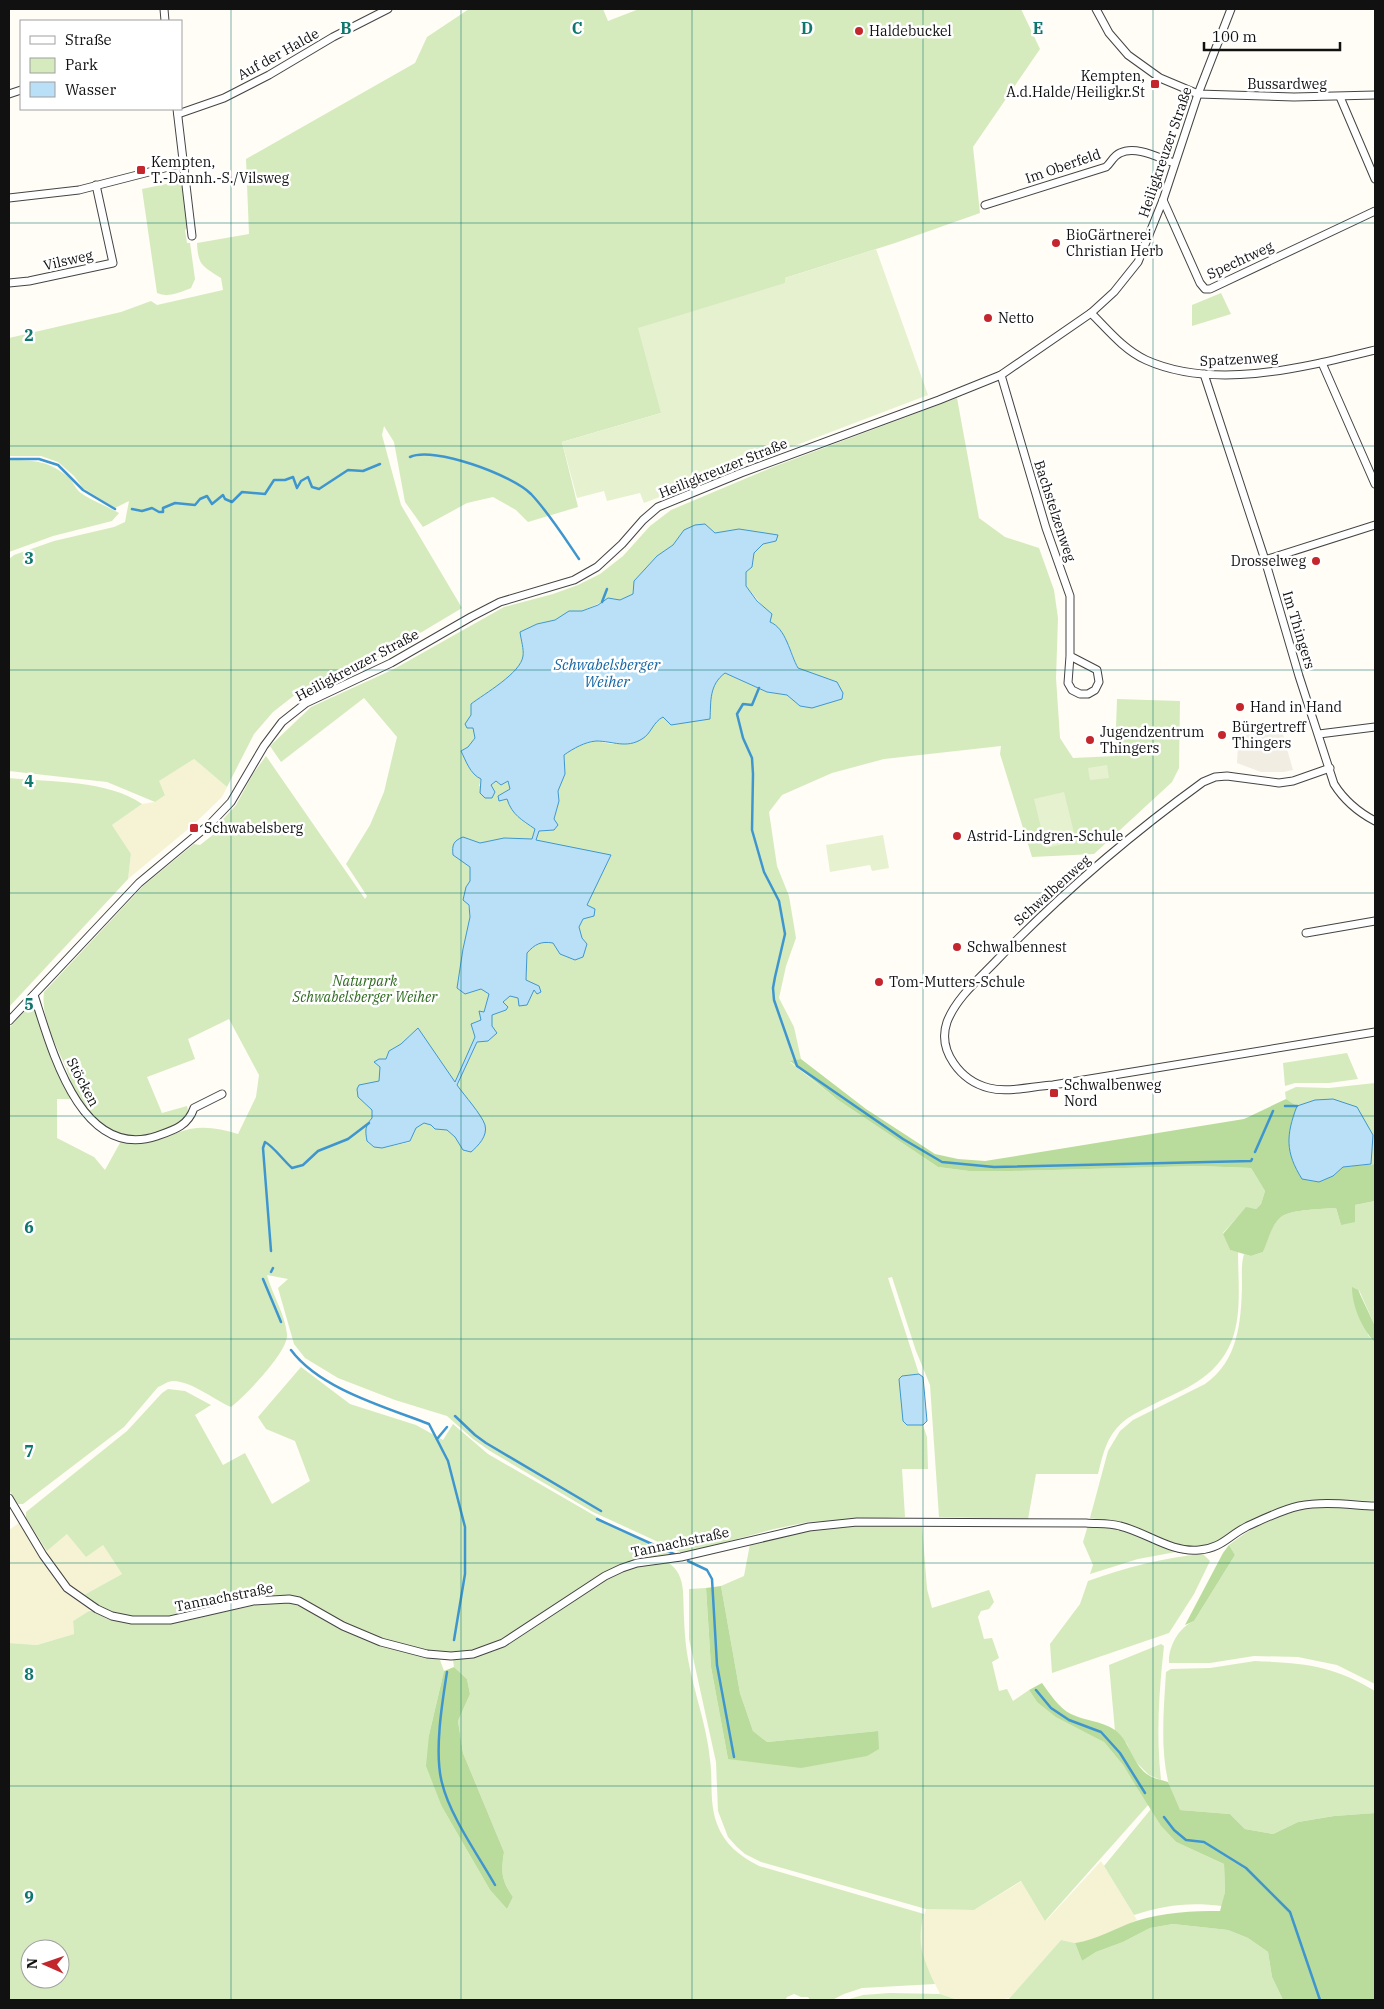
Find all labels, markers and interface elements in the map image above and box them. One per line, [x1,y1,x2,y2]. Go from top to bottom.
text: B [340,18,352,38]
text: C [572,18,582,38]
text: D [801,18,813,38]
text: E [1033,18,1043,38]
legend [20,20,182,110]
scale bar [1204,20,1340,52]
place label: Haldebuckel [869,22,952,40]
street label: Auf der Halde [234,24,322,84]
marker: Haldebuckel [853,25,865,37]
text: 100 m [1212,27,1257,46]
text: Straße [65,30,112,49]
text: Park [65,55,98,74]
place label: Kempten, A.d.Halde/Heiligkr.St [1006,67,1145,101]
street label: Bussardweg [1247,75,1327,93]
marker: Kempten, A.d.Halde/Heiligkr.St [1149,78,1161,90]
text: Wasser [65,80,116,99]
street label: Heiligkreuzer Straße [1134,84,1196,220]
street label: Im Oberfeld [1023,145,1104,187]
place label: Kempten, T.-Dannh.-S./Vilsweg [151,153,290,187]
marker: Kempten, T.-Dannh.-S./Vilsweg [135,164,147,176]
place label: BioGärtnerei Christian Herb [1066,226,1163,260]
marker: BioGärtnerei Christian Herb [1050,237,1062,249]
street label: Spechtweg [1204,237,1276,283]
street label: Vilsweg [41,245,95,274]
place label: Netto [998,309,1034,327]
marker: Netto [982,312,994,324]
text: 2 [24,325,34,345]
street label: Spatzenweg [1199,348,1279,370]
street label: Heiligkreuzer Straße [656,434,790,502]
street label: Bachstelzenweg [1030,458,1080,564]
text: 3 [24,548,34,568]
place label: Drosselweg [1231,552,1306,570]
marker: Drosselweg [1310,555,1322,567]
street label: Im Thingers [1279,589,1319,671]
street label: Heiligkreuzer Straße [292,625,422,705]
water label: Schwabelsberger Weiher [553,655,661,691]
place label: Hand in Hand [1250,698,1343,716]
marker: Hand in Hand [1234,701,1246,713]
place label: Bürgertreff Thingers [1232,718,1307,752]
place label: Jugendzentrum Thingers [1100,723,1204,757]
marker: Bürgertreff Thingers [1216,729,1228,741]
marker: Jugendzentrum Thingers [1084,734,1096,746]
text: 4 [24,771,34,791]
place label: Schwabelsberg [204,819,304,837]
marker: Schwabelsberg [188,822,200,834]
place label: Astrid-Lindgren-Schule [967,827,1123,845]
marker: Astrid-Lindgren-Schule [951,830,963,842]
street label: Schwalbenweg [1010,850,1094,929]
place label: Schwalbennest [967,938,1067,956]
marker: Schwalbennest [951,941,963,953]
park label: Naturpark Schwabelsberger Weiher [292,972,438,1006]
place label: Tom-Mutters-Schule [889,973,1025,991]
marker: Tom-Mutters-Schule [873,976,885,988]
text: 5 [24,994,34,1014]
street label: Stöcken [63,1054,103,1110]
place label: Schwalbenweg Nord [1064,1076,1162,1110]
marker: Schwalbenweg Nord [1048,1087,1060,1099]
text: 6 [24,1217,34,1237]
text: 7 [24,1441,34,1461]
street label: Tannachstraße [629,1523,731,1561]
street label: Tannachstraße [173,1579,275,1615]
text: 8 [24,1664,34,1684]
text: 9 [24,1887,34,1907]
north arrow [20,1939,70,1989]
text: N [23,1958,41,1969]

